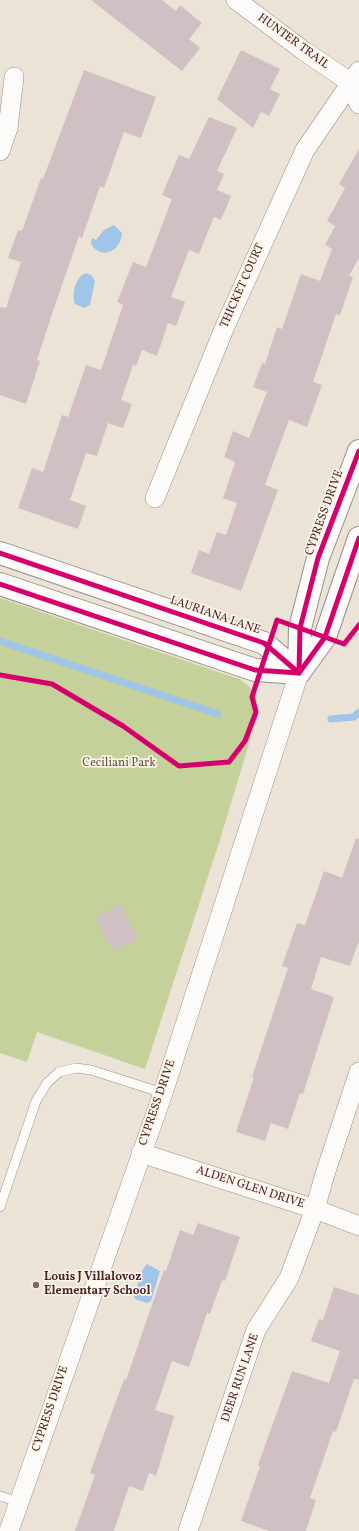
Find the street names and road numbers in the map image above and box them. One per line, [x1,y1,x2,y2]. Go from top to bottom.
street label: HUNTER TRAIL [254,11,332,73]
street label: THICKET COURT [218,241,268,331]
street label: CYPRESS DRIVE [303,468,347,558]
street label: LAURIANA LANE [168,594,262,638]
street label: CYPRESS DRIVE [137,1058,179,1148]
street label: ALDEN GLEN DRIVE [194,1164,306,1212]
street label: DEER RUN LANE [219,1332,263,1424]
street label: CYPRESS DRIVE [30,1364,72,1454]

